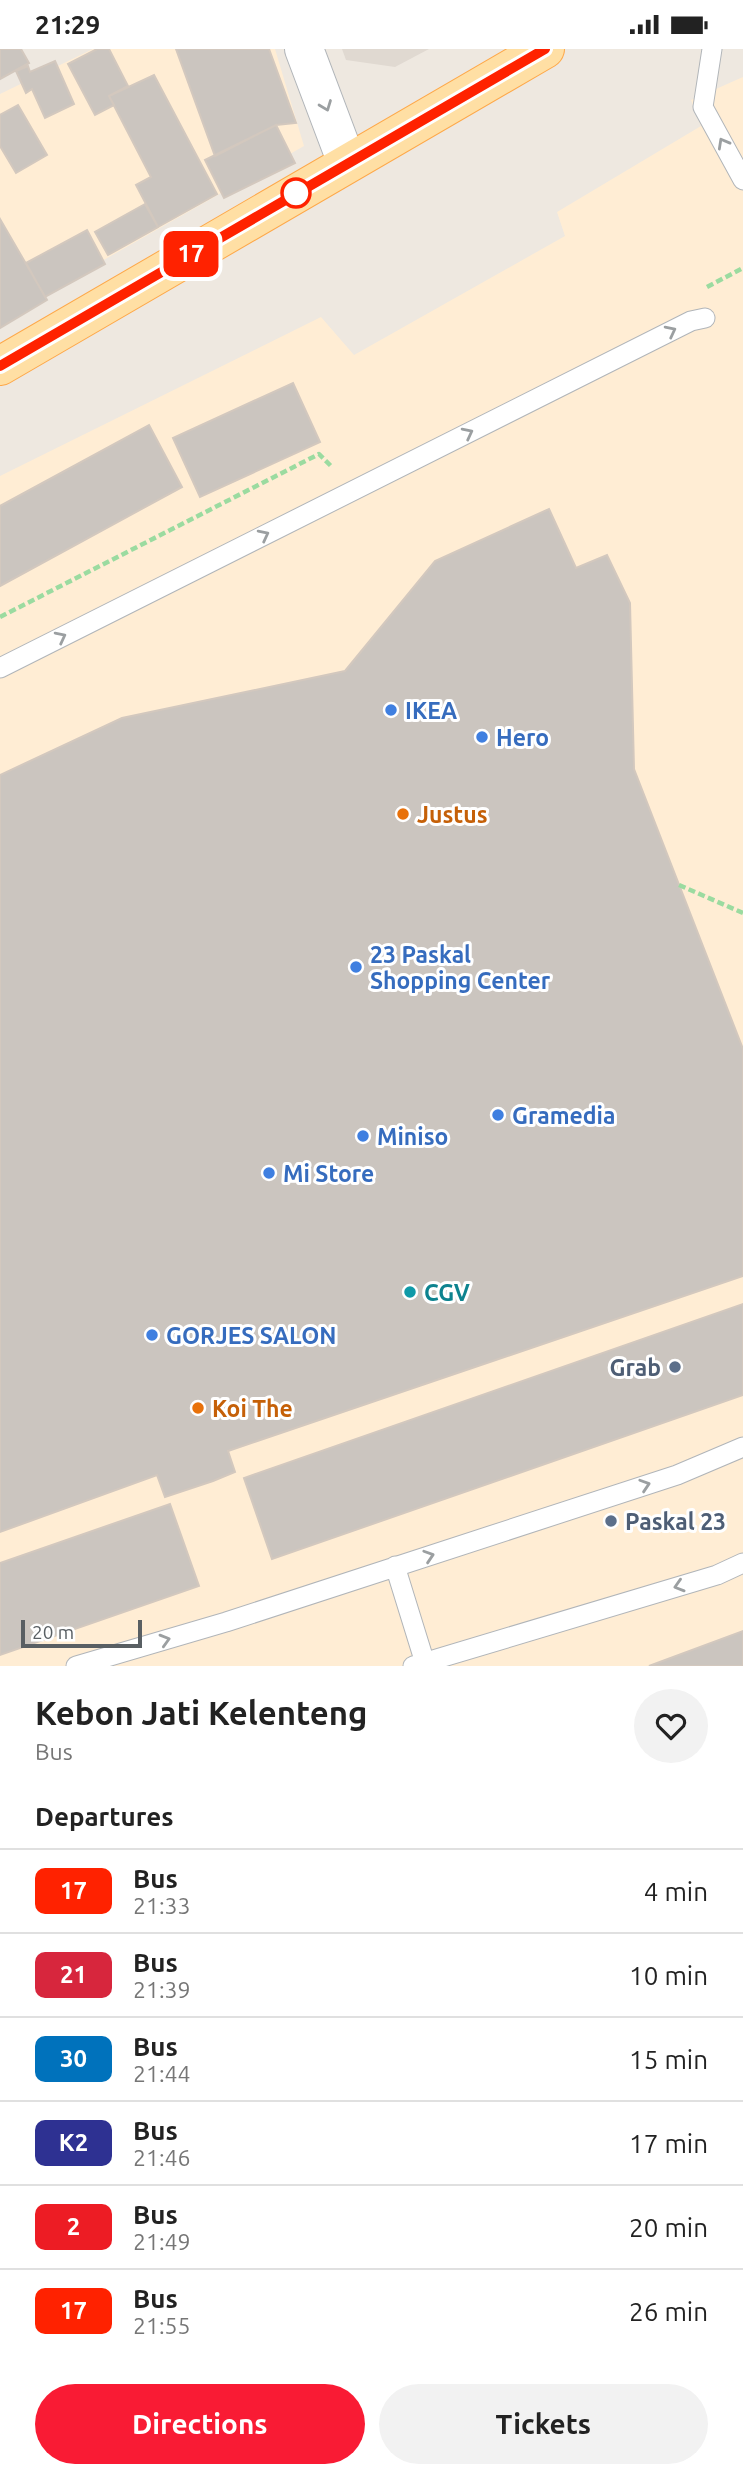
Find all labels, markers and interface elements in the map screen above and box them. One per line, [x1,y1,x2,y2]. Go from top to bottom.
text: 21:29 [35,10,100,39]
one-way arrow [318,99,332,111]
one-way arrow [718,138,731,151]
unlabelled marker [281,178,311,208]
line badge: 17 [160,231,222,277]
text: 17 [177,240,205,267]
one-way arrow [664,326,676,340]
one-way arrow [461,427,473,441]
one-way arrow [257,530,269,544]
one-way arrow [54,632,66,646]
place label: IKEA [405,698,457,723]
marker: IKEA [383,702,399,718]
place label: Hero [496,725,549,750]
marker: Hero [474,729,490,745]
place label: Justus [417,802,488,827]
marker: Justus [395,806,411,822]
place label: 23 Paskal Shopping Center [370,942,551,993]
marker: 23 Paskal Shopping Center [348,959,364,975]
place label: Gramedia [512,1103,615,1128]
marker: Gramedia [490,1107,506,1123]
place label: Miniso [377,1124,448,1149]
marker: Miniso [355,1128,371,1144]
place label: Mi Store [283,1161,374,1186]
marker: Mi Store [261,1165,277,1181]
place label: CGV [424,1280,470,1305]
marker: CGV [402,1284,418,1300]
place label: GORJES SALON [166,1323,336,1348]
marker: GORJES SALON [144,1327,160,1343]
place label: Grab [610,1355,661,1380]
marker: Grab [667,1359,683,1375]
place label: Koi The [212,1396,293,1421]
marker: Koi The [190,1400,206,1416]
one-way arrow [638,1479,651,1493]
place label: Paskal 23 [625,1509,726,1534]
marker: Paskal 23 [603,1513,619,1529]
one-way arrow [422,1549,434,1564]
one-way arrow [673,1577,685,1592]
scale bar [21,1617,142,1649]
text: 20 m [32,1621,74,1643]
one-way arrow [159,1633,171,1648]
button: heart [634,1689,708,1763]
text: Kebon Jati Kelenteng [35,1694,368,1731]
text: Bus [35,1739,73,1764]
text: Departures [35,1802,173,1831]
text: Bus [133,1864,178,1893]
text: 17 [60,1877,87,1904]
text: 4 min [644,1877,708,1906]
text: 21:33 [133,1893,191,1918]
text: Bus [133,1948,178,1977]
text: 21 [60,1961,87,1988]
text: 10 min [629,1961,708,1990]
text: 21:39 [133,1977,191,2002]
text: Bus [133,2032,178,2061]
text: 30 [60,2045,87,2072]
text: 15 min [629,2045,708,2074]
text: 21:44 [133,2061,191,2086]
text: Bus [133,2116,178,2145]
text: K2 [59,2129,88,2156]
text: 17 min [629,2129,708,2158]
text: 21:46 [133,2145,191,2170]
text: Bus [133,2200,178,2229]
text: 2 [67,2213,80,2240]
text: 20 min [629,2213,708,2242]
text: 21:49 [133,2229,191,2254]
text: Bus [133,2284,178,2313]
text: 17 [60,2297,87,2324]
text: 26 min [629,2297,708,2326]
text: 21:55 [133,2313,191,2338]
button: Directions [35,2384,365,2464]
button: Tickets [379,2384,708,2464]

